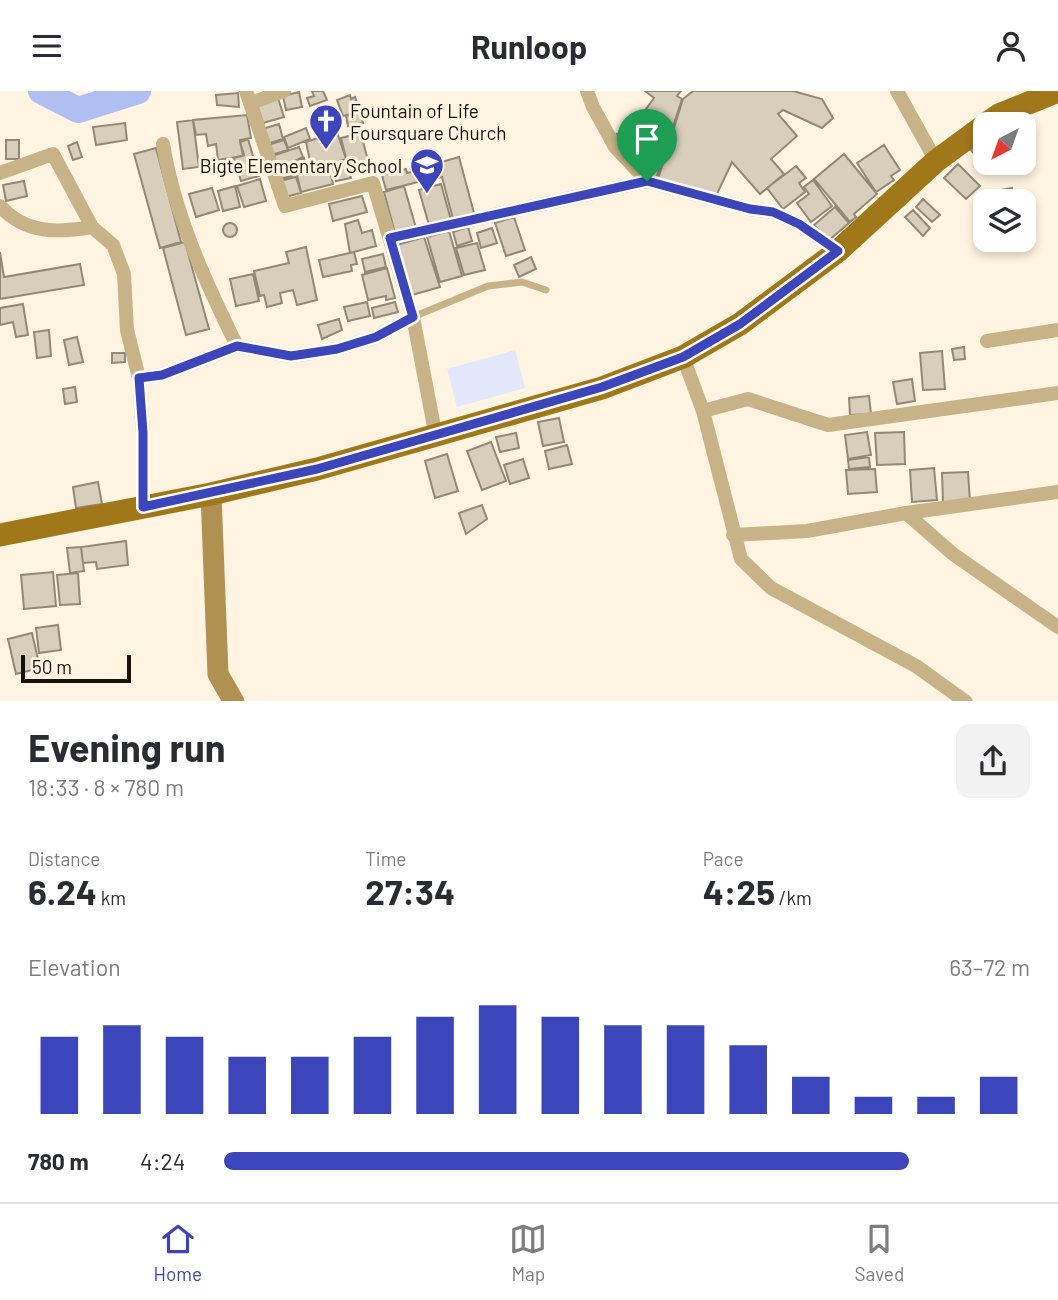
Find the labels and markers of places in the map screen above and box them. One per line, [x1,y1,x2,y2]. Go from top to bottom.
place label: Fountain of Life Foursquare Church [350,99,507,144]
church icon: Fountain of Life Foursquare Church [307,102,345,151]
pin [617,109,677,181]
school or university icon: Bigte Elementary School [408,146,446,195]
place label: Bigte Elementary School [200,154,402,177]

